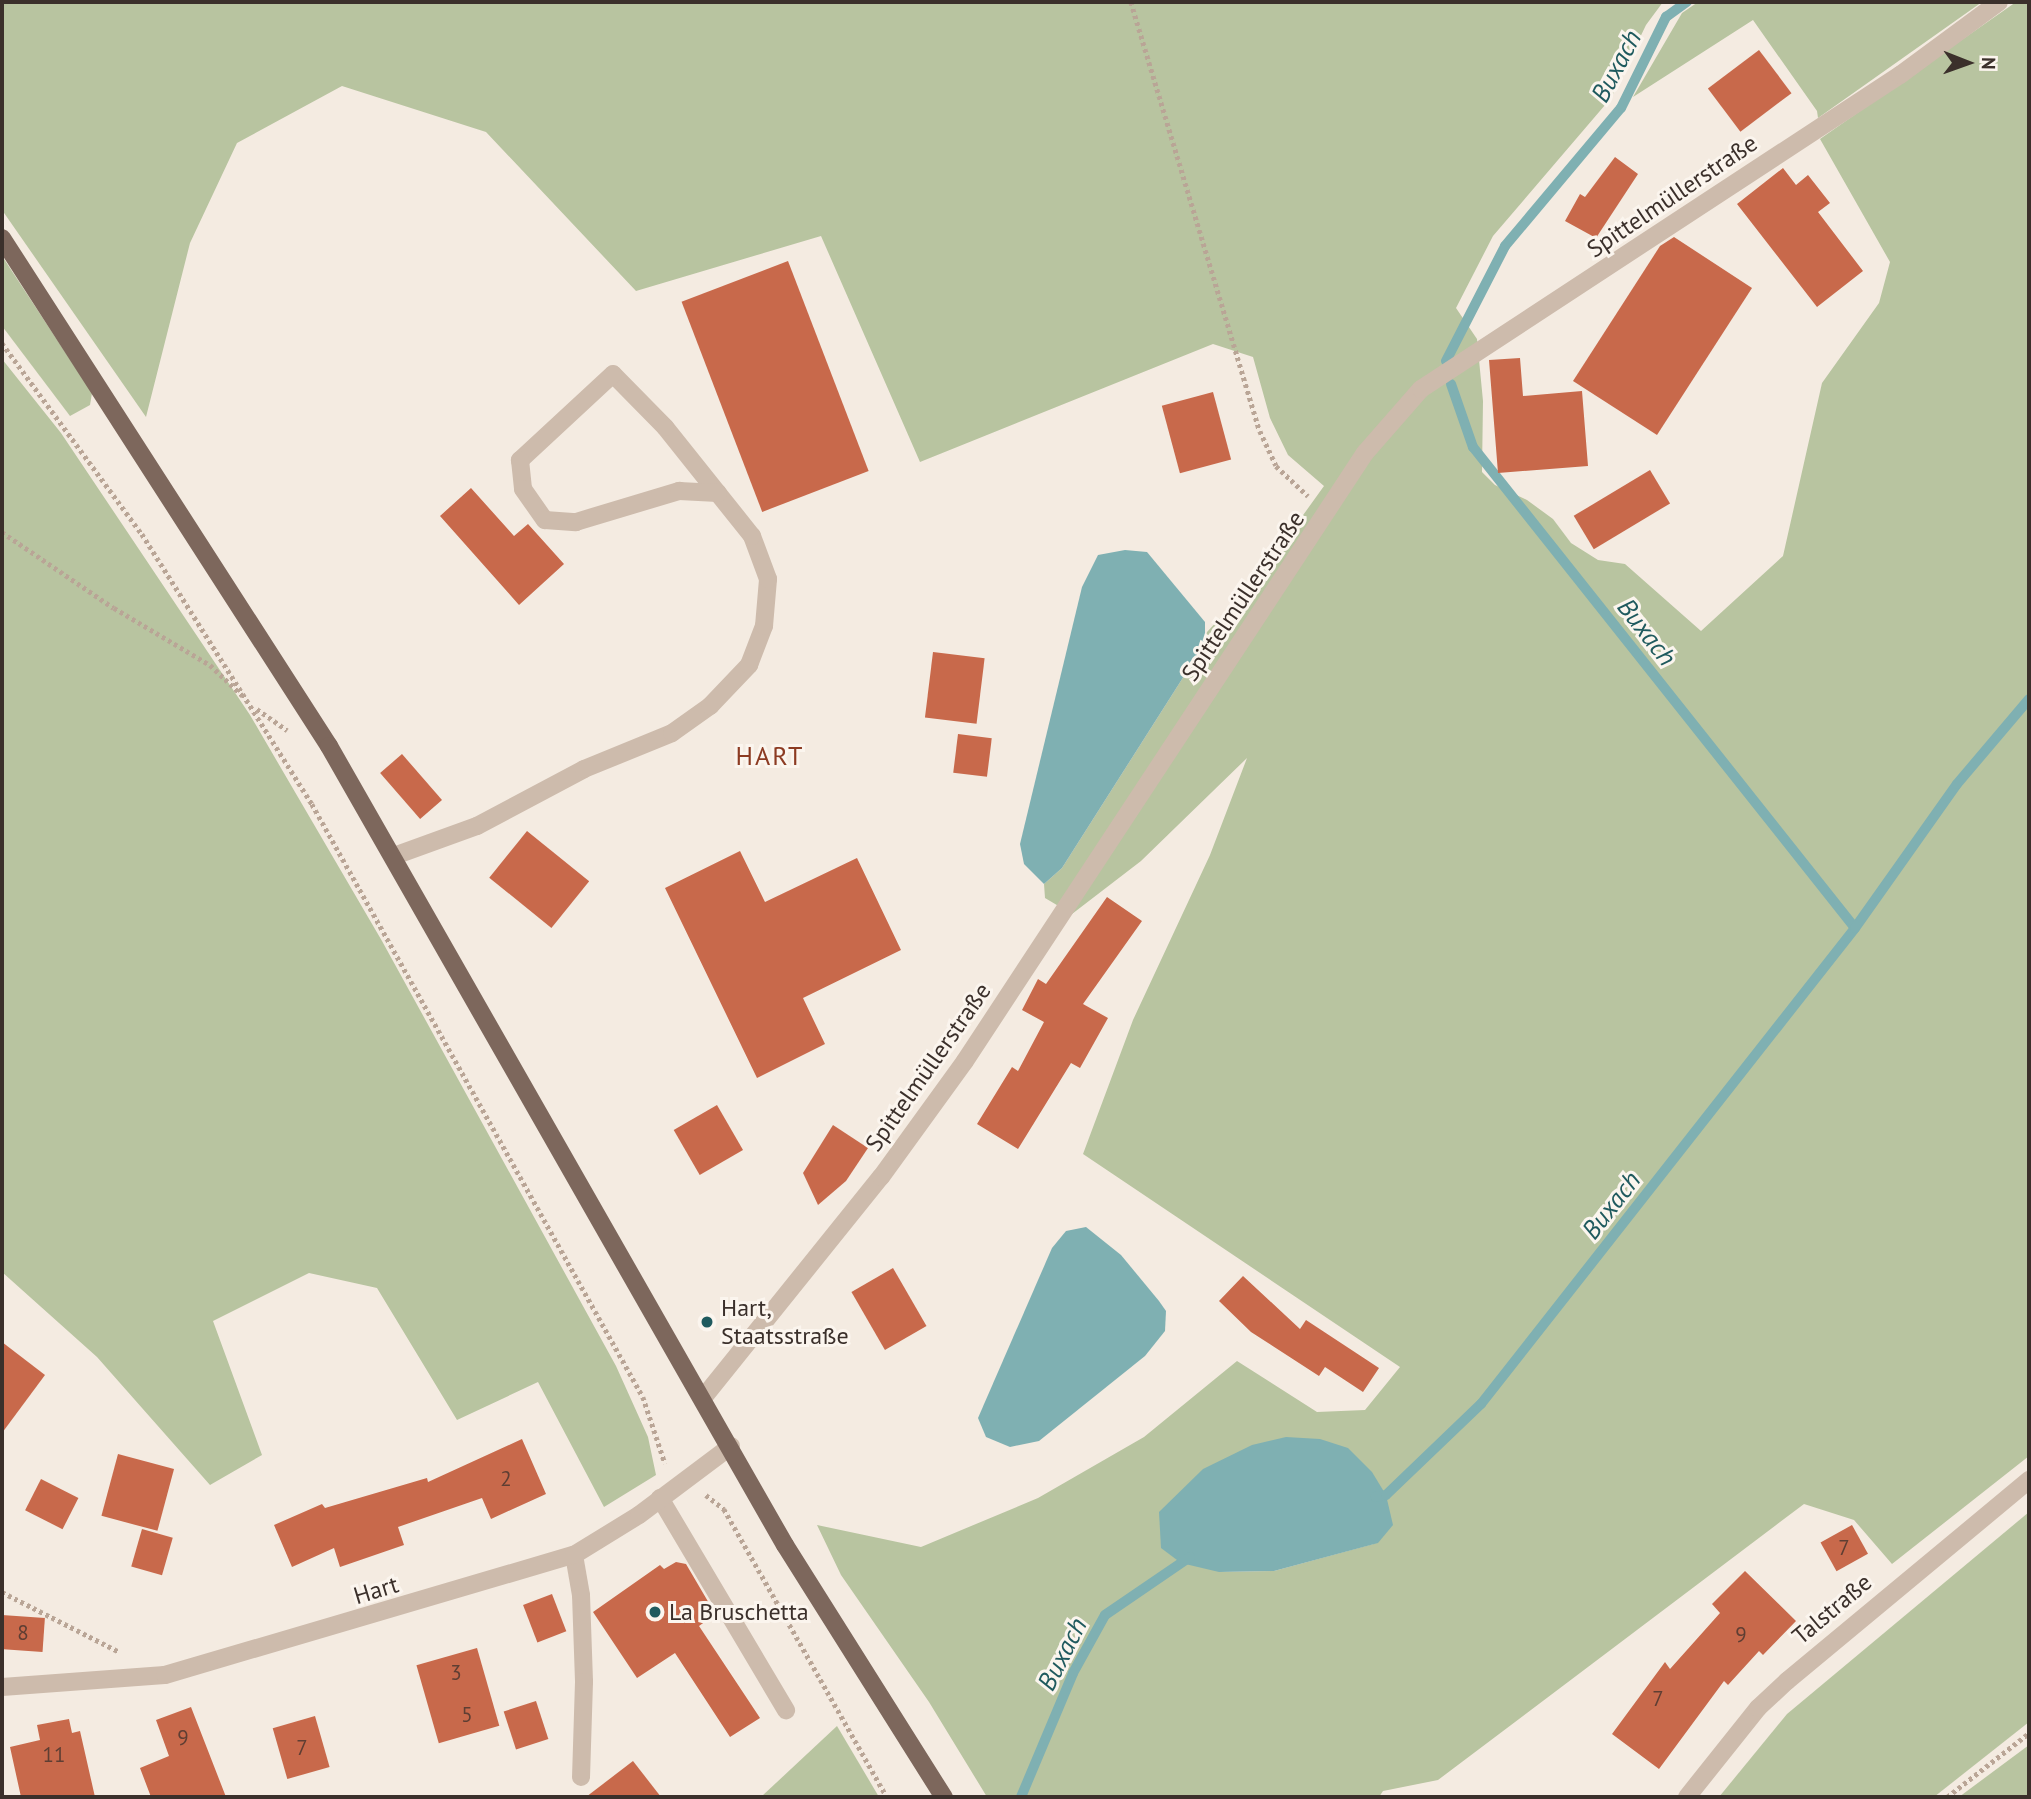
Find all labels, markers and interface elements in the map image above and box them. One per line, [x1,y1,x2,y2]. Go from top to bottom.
water label: Buxach [1584,25,1648,107]
north arrow [1933,28,2003,98]
text: N [1977,57,2001,70]
street label: Spittelmüllerstraße [1582,128,1762,264]
street label: Spittelmüllerstraße [1175,506,1311,686]
water label: Buxach [1611,592,1683,672]
district label: HART [736,740,804,772]
street label: Spittelmüllerstraße [859,977,997,1157]
water label: Buxach [1575,1165,1647,1245]
place label: Hart, Staatsstraße [721,1294,849,1350]
marker: Hart, Staatsstraße [699,1314,715,1330]
house number: 2 [500,1466,512,1492]
house number: 7 [1838,1535,1850,1561]
street label: Talstraße [1787,1568,1877,1650]
street label: Hart [350,1570,402,1610]
place label: La Bruschetta [669,1598,809,1626]
marker: La Bruschetta [647,1604,663,1620]
water label: Buxach [1031,1613,1093,1695]
house number: 8 [17,1620,29,1646]
house number: 9 [1735,1622,1747,1648]
house number: 3 [450,1660,462,1686]
house number: 7 [1652,1686,1664,1712]
house number: 5 [461,1702,473,1728]
house number: 9 [177,1725,189,1751]
house number: 7 [296,1735,308,1761]
house number: 11 [43,1742,65,1768]

